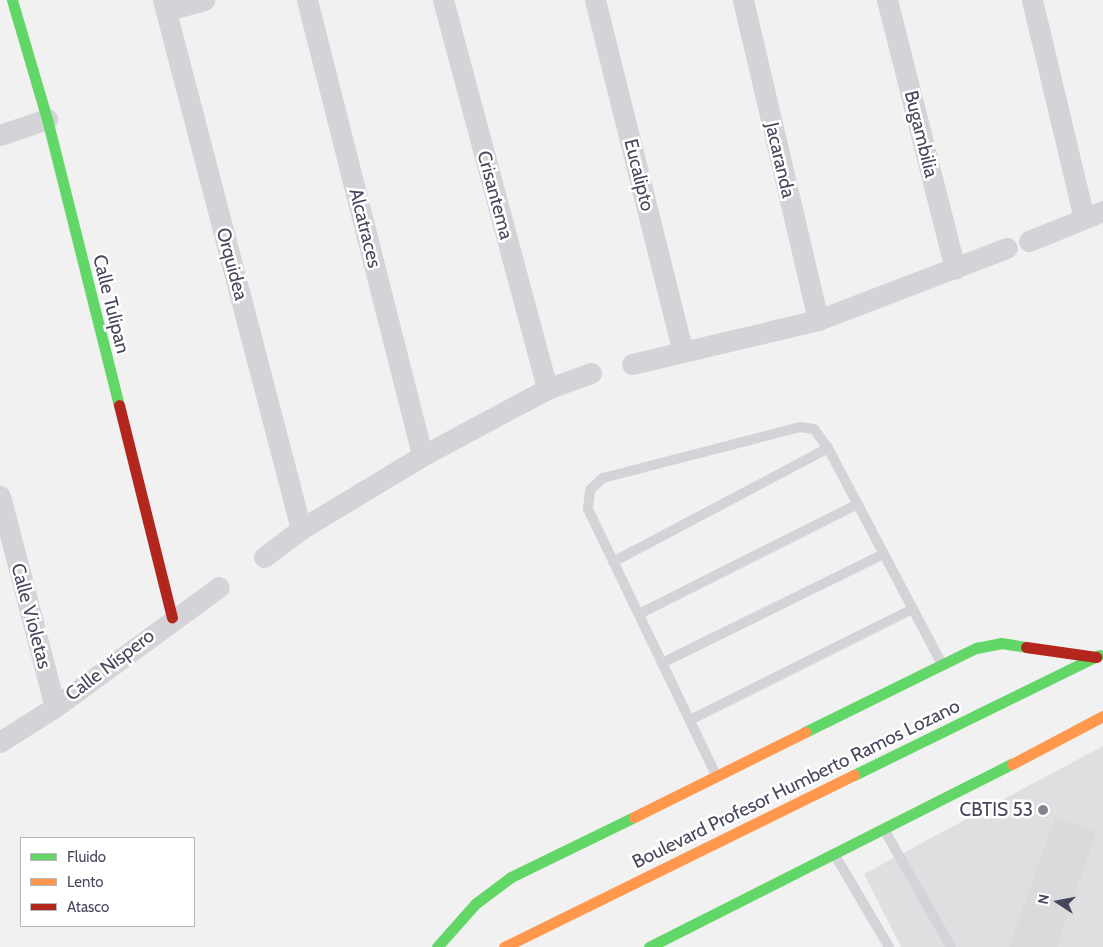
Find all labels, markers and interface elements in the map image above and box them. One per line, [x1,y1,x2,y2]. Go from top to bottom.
street label: Bugambilia [899,88,943,180]
street label: Jacaranda [760,120,800,200]
street label: Eucalipto [619,137,659,213]
street label: Crisantema [472,148,518,242]
street label: Alcatraces [344,186,386,270]
street label: Orquidea [211,225,253,303]
street label: Calle Tulipan [88,252,134,356]
street label: Calle Violetas [6,561,56,671]
street label: Calle Níspero [61,624,159,706]
street label: Boulevard Profesor Humberto Ramos Lozano [629,694,963,874]
place label: CBTIS 53 [960,799,1033,821]
marker: CBTIS 53 [1037,804,1049,816]
legend [20,837,195,927]
text: Fluido [67,848,106,866]
text: Lento [67,873,104,891]
north arrow [1033,877,1083,927]
text: N [1033,893,1053,906]
text: Atasco [67,898,109,916]

